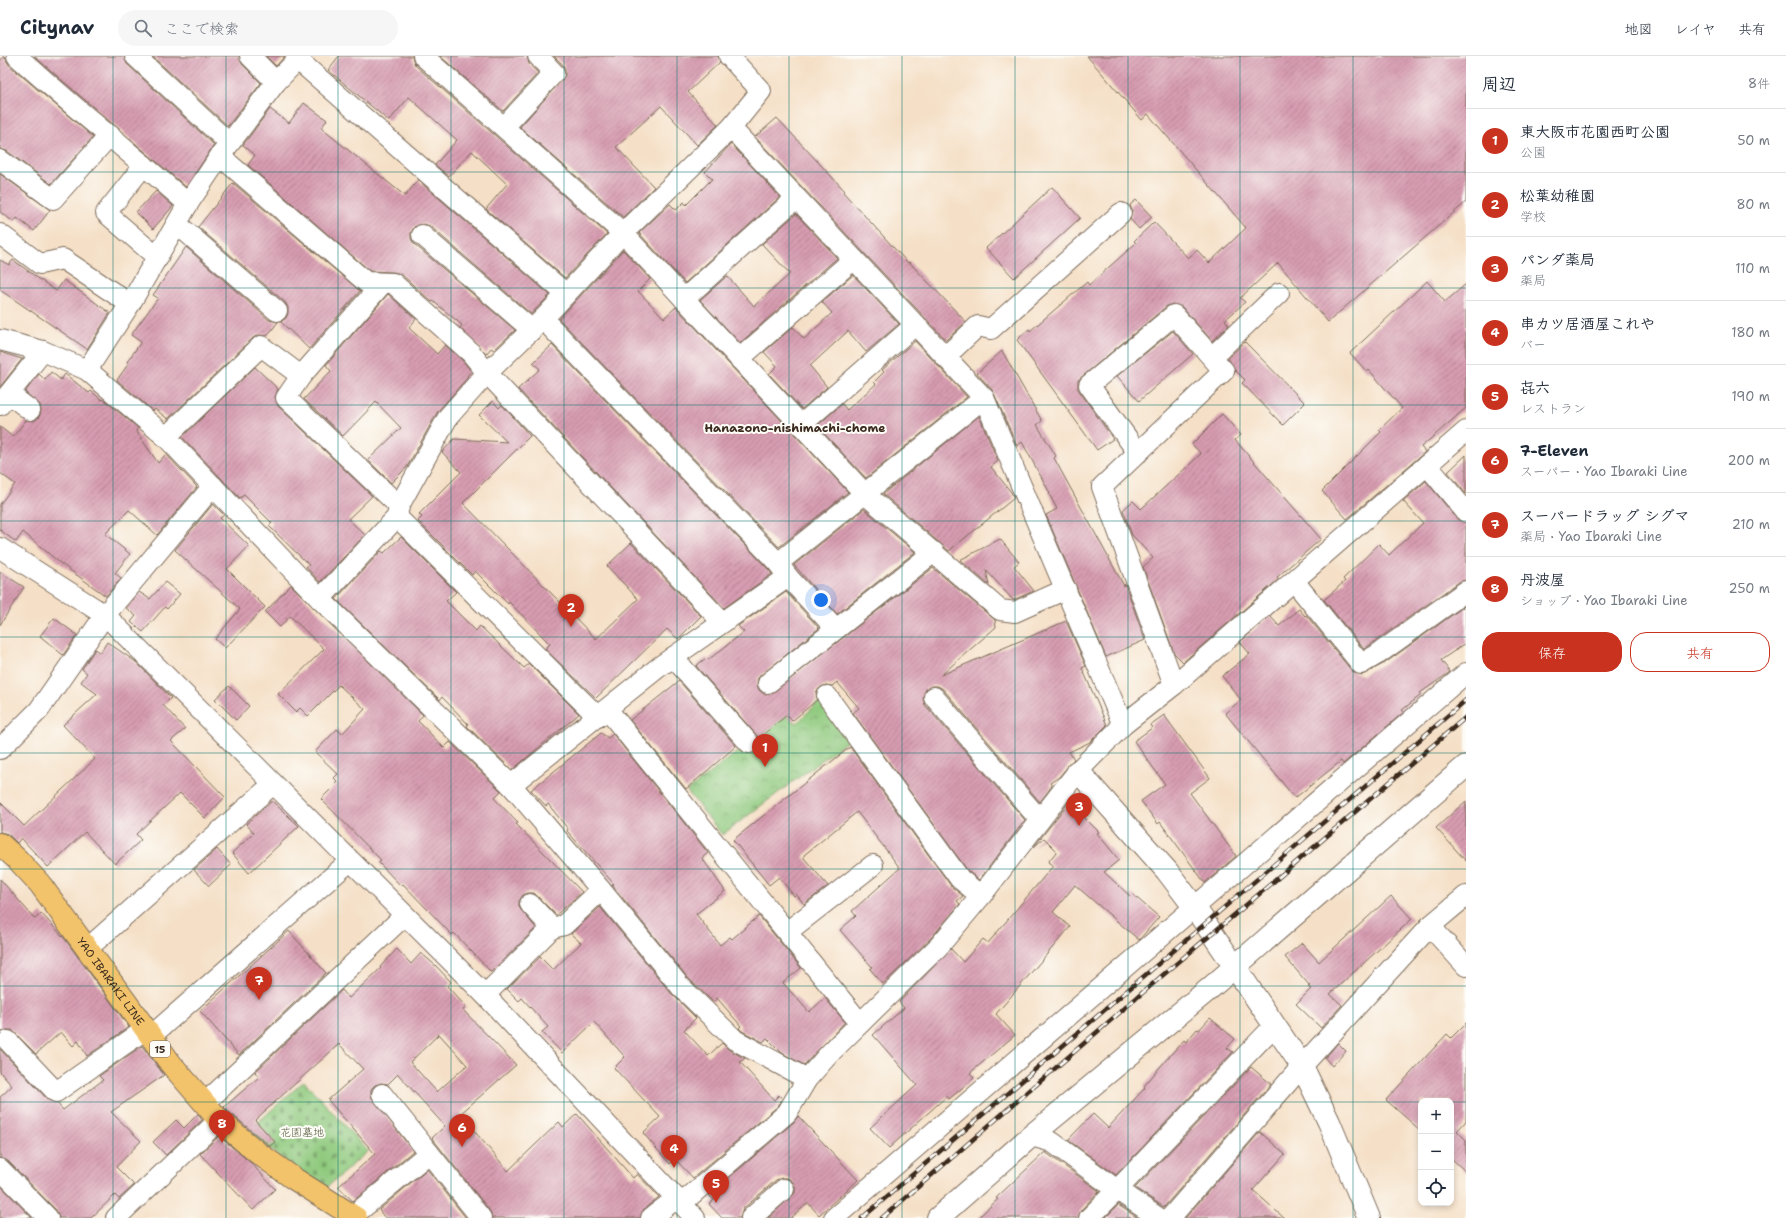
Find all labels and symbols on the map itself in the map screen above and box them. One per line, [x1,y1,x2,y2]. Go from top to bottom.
district label: Hanazono-nishimachi-chome [704,420,886,436]
your location [811,590,831,610]
pin: 2 [558,594,584,627]
pin: 1 [752,734,778,767]
pin: 3 [1066,793,1092,826]
street label: YAO IBARAKI LINE [73,934,148,1029]
pin: 7 [246,967,272,1000]
road number: 15 [150,1041,170,1057]
pin: 8 [209,1110,235,1143]
pin: 6 [449,1114,475,1147]
park label: 花園墓地 [280,1125,324,1140]
pin: 4 [661,1135,687,1168]
pin: 5 [703,1170,729,1203]

